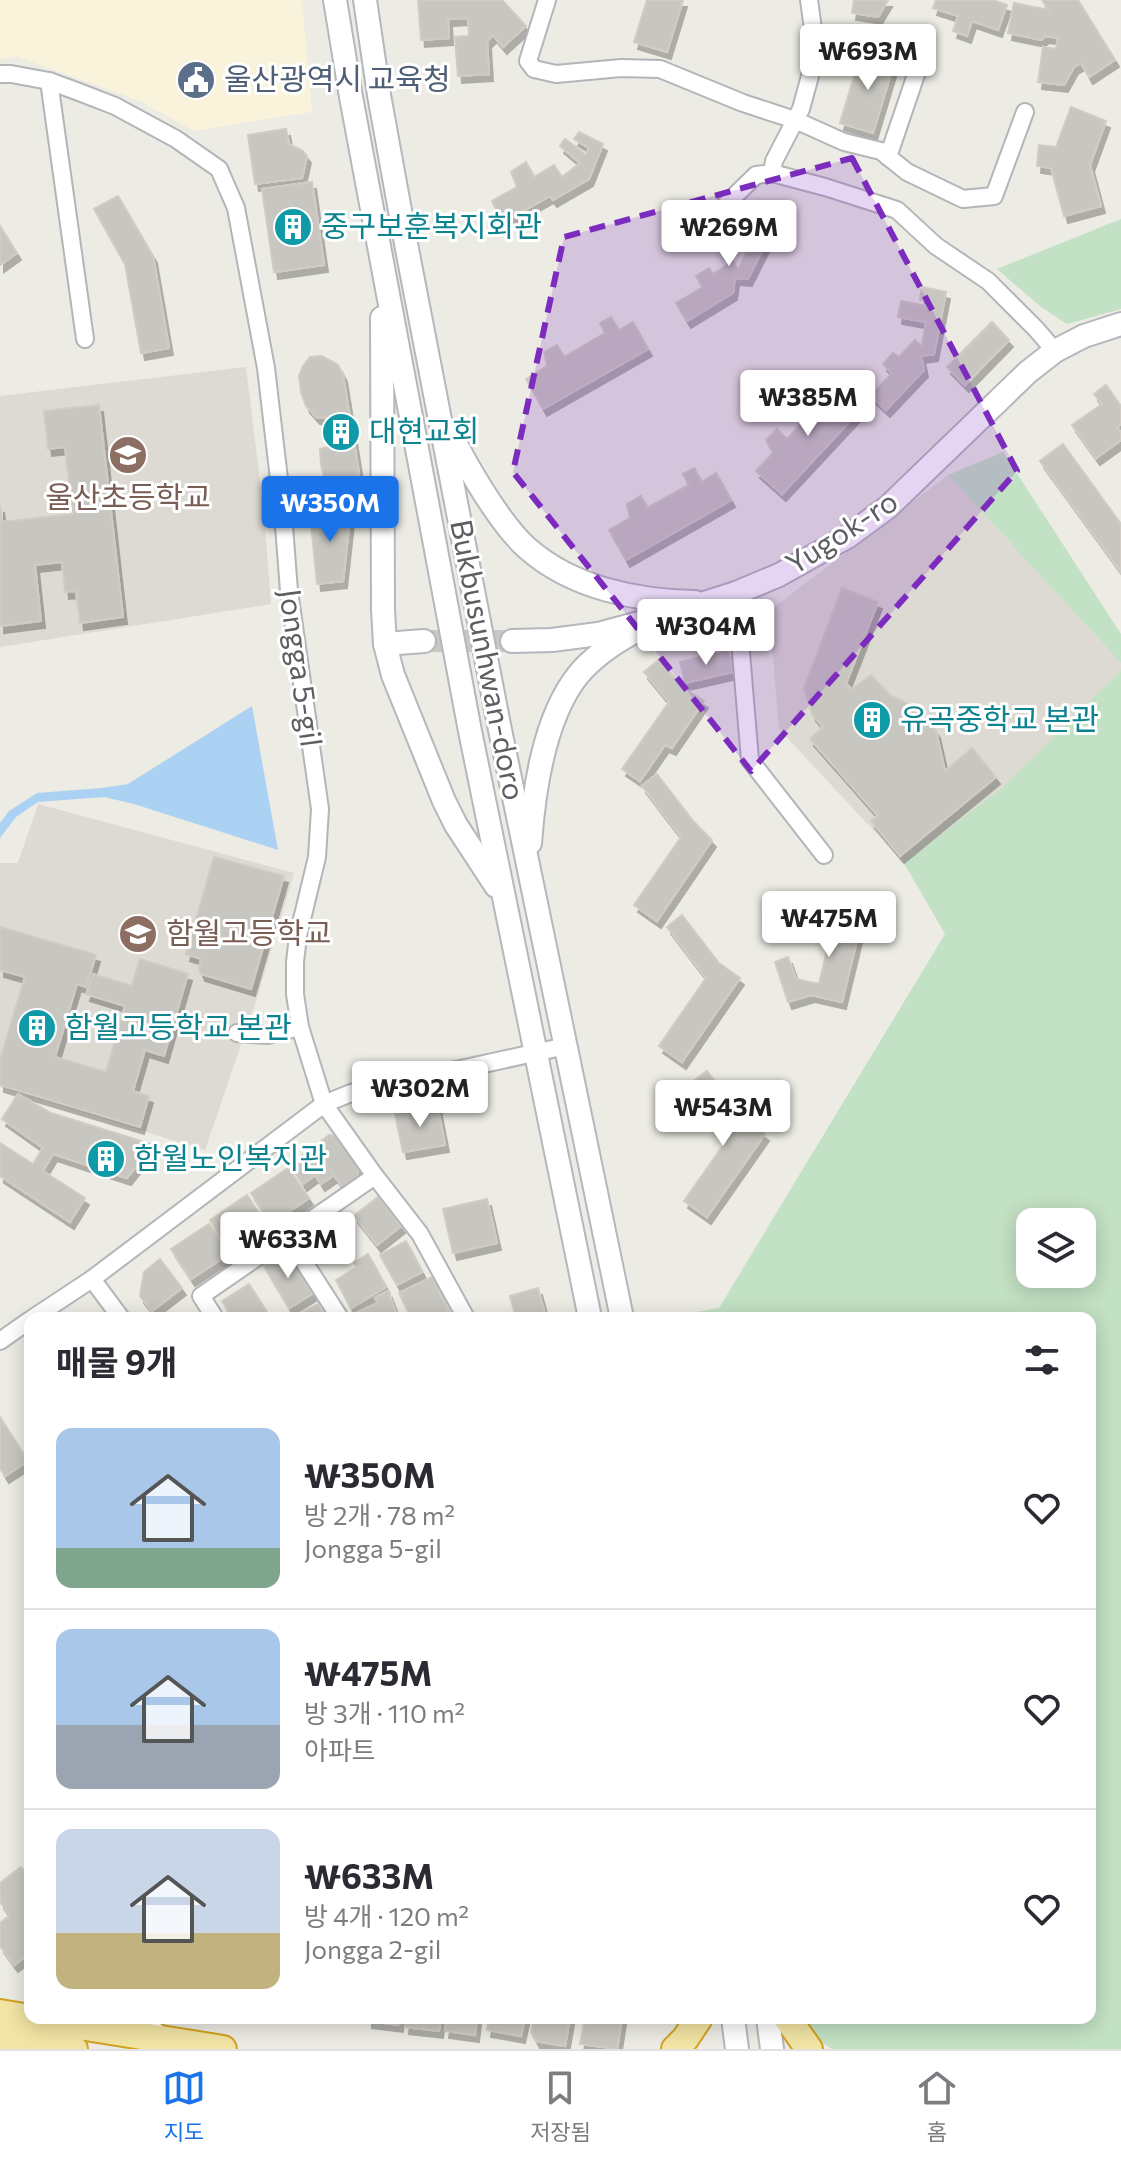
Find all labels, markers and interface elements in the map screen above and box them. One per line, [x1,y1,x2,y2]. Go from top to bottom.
pin: ₩693M [812,24,924,92]
text: ₩693M [818,34,918,65]
public building icon: 울산광역시 교육청 [175,59,217,101]
place label: 울산광역시 교육청 [224,59,451,96]
pin: ₩269M [673,200,785,268]
building icon: 중구보훈복지회관 [272,206,314,248]
place label: 중구보훈복지회관 [321,206,542,243]
text: ₩269M [679,210,779,241]
pin: ₩385M [752,370,864,438]
text: ₩385M [758,380,858,411]
building icon: 대현교회 [320,411,362,453]
place label: 대현교회 [369,411,479,448]
school or university icon: 울산초등학교 [107,434,149,476]
pin: ₩350M [274,476,386,544]
place label: 울산초등학교 [45,477,211,514]
street label: Yugok-ro [778,481,904,581]
text: ₩350M [280,486,380,517]
street label: Bukbusunhwan-doro [444,516,535,803]
street label: Jongga 5-gil [273,586,332,749]
pin: ₩304M [650,599,762,667]
text: ₩304M [655,609,757,640]
building icon: 유곡중학교 본관 [851,699,893,741]
place label: 유곡중학교 본관 [900,699,1099,736]
pin: ₩475M [773,891,885,959]
text: ₩475M [780,901,878,932]
school or university icon: 함월고등학교 [117,913,159,955]
place label: 함월고등학교 [166,913,332,950]
building icon: 함월고등학교 본관 [16,1007,58,1049]
place label: 함월고등학교 본관 [65,1007,292,1044]
pin: ₩302M [364,1061,476,1129]
text: ₩302M [370,1071,470,1102]
pin: ₩543M [667,1080,779,1148]
text: ₩543M [673,1090,773,1121]
building icon: 함월노인복지관 [85,1138,127,1180]
place label: 함월노인복지관 [134,1138,327,1175]
map controls [1016,1208,1096,1288]
button: layers [1016,1208,1096,1288]
pin: ₩633M [232,1212,344,1280]
text: ₩633M [238,1222,338,1253]
icon: filters [1020,1338,1064,1382]
text: 매물 9개 [56,1340,177,1382]
text: ₩350M [304,1453,436,1495]
icon: home [120,1460,216,1556]
icon: heart [1020,1486,1064,1530]
text: 방 2개 · 78 m² [304,1499,455,1530]
text: Jongga 5-gil [304,1532,442,1563]
text: ₩475M [304,1651,432,1693]
icon: home [120,1661,216,1757]
icon: heart [1020,1687,1064,1731]
text: 방 3개 · 110 m² [304,1697,465,1728]
text: 아파트 [304,1734,376,1765]
text: ₩633M [304,1854,434,1896]
icon: home [120,1861,216,1957]
icon: heart [1020,1887,1064,1931]
text: 방 4개 · 120 m² [304,1900,469,1931]
text: Jongga 2-gil [304,1933,441,1964]
tab: 지도 [162,2066,206,2146]
tab: 저장됨 [530,2066,591,2146]
tab: 홈 [915,2066,959,2146]

